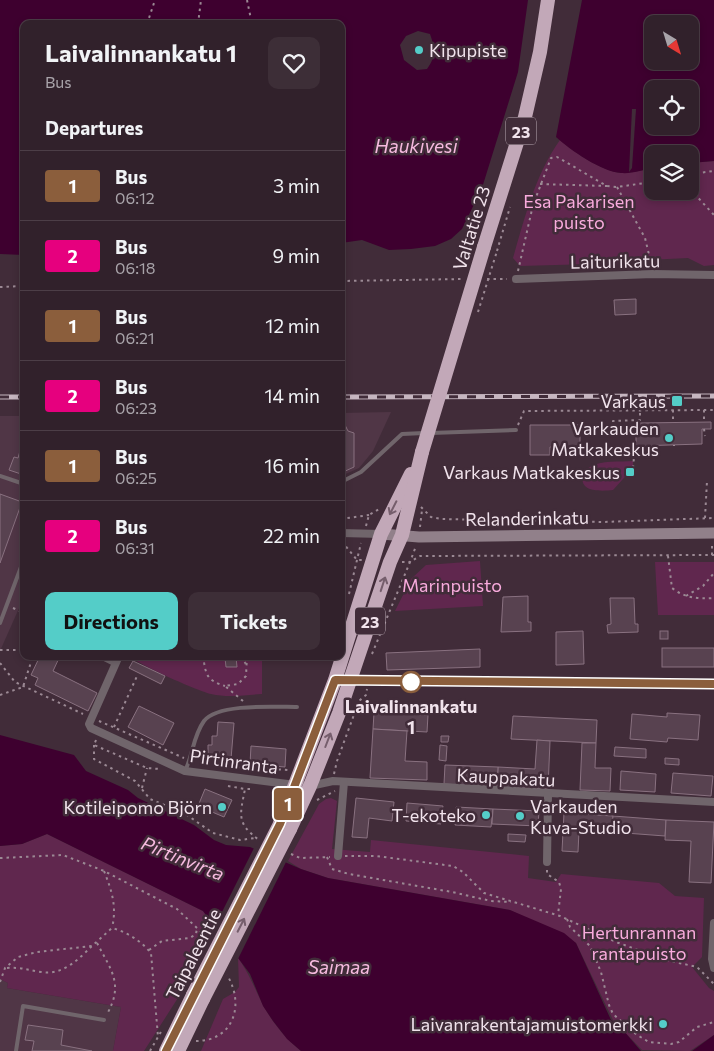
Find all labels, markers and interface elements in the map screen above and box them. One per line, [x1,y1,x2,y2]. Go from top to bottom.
north arrow [644,15,699,70]
map controls [644,15,699,200]
button: heart [268,37,320,89]
text: Laivalinnankatu 1 [45,38,237,67]
place label: Kipupiste [429,39,507,61]
marker: Kipupiste [413,44,425,56]
text: Bus [45,72,72,91]
button: locate [644,80,699,135]
text: Departures [45,116,143,139]
road number: 23 [506,118,536,144]
water label: Haukivesi [374,134,459,157]
button: layers [644,145,699,200]
text: Bus [115,165,147,188]
text: 3 min [273,174,320,197]
text: 1 [68,175,77,197]
street label: Valtatie 23 [448,183,494,273]
text: 06:12 [115,188,155,207]
park label: Esa Pakarisen puisto [523,190,635,233]
text: Bus [115,235,147,258]
text: 9 min [272,244,320,267]
text: 2 [67,245,78,267]
street label: Laiturikatu [570,249,660,273]
text: 06:18 [115,258,155,277]
text: Bus [115,305,147,328]
text: 12 min [265,314,320,337]
text: 1 [68,315,77,337]
text: 06:21 [115,328,155,347]
text: Bus [115,375,147,398]
text: 14 min [264,384,320,407]
text: 2 [67,385,78,407]
place label: Varkaus [601,390,666,412]
marker: Varkaus [670,394,684,408]
text: 06:23 [115,398,157,417]
place label: Varkauden Matkakeskus [551,417,659,460]
marker: Varkauden Matkakeskus [663,432,675,444]
text: Bus [115,445,147,468]
text: 16 min [264,454,320,477]
text: 1 [68,455,77,477]
place label: Varkaus Matkakeskus [443,461,620,483]
marker: Varkaus Matkakeskus [624,466,636,478]
text: 06:25 [115,468,157,487]
one-way arrow [388,501,398,516]
street label: Relanderinkatu [465,506,589,530]
text: Bus [115,515,147,538]
text: 22 min [263,524,320,547]
text: 2 [67,525,78,547]
text: 06:31 [115,538,155,557]
park label: Marinpuisto [402,574,502,596]
one-way arrow [378,577,388,593]
button: Directions [45,592,178,650]
button: Tickets [188,592,320,650]
road number: 23 [355,608,385,634]
marker: Laivalinnankatu 1 [400,671,422,693]
place label: Laivalinnankatu 1 [345,695,477,738]
one-way arrow [324,733,333,749]
street label: Pirtinranta [188,744,280,778]
street label: Kauppakatu [456,763,556,791]
line badge: 1 [272,788,304,820]
text: 1 [284,793,292,815]
place label: Varkauden Kuva-Studio [530,795,632,838]
place label: Kotileipomo Björn [63,796,212,818]
marker: Kotileipomo Björn [216,801,228,813]
place label: T-ekoteko [392,804,476,826]
marker: T-ekoteko [480,809,492,821]
marker: Varkauden Kuva-Studio [514,810,526,822]
water label: Pirtinvirta [138,831,228,885]
street label: Taipaleentie [161,905,225,1003]
one-way arrow [237,918,246,933]
park label: Hertunrannan rantapuisto [582,921,696,964]
water label: Saimaa [308,955,370,978]
place label: Laivanrakentajamuistomerkki [410,1013,653,1035]
marker: Laivanrakentajamuistomerkki [657,1018,669,1030]

